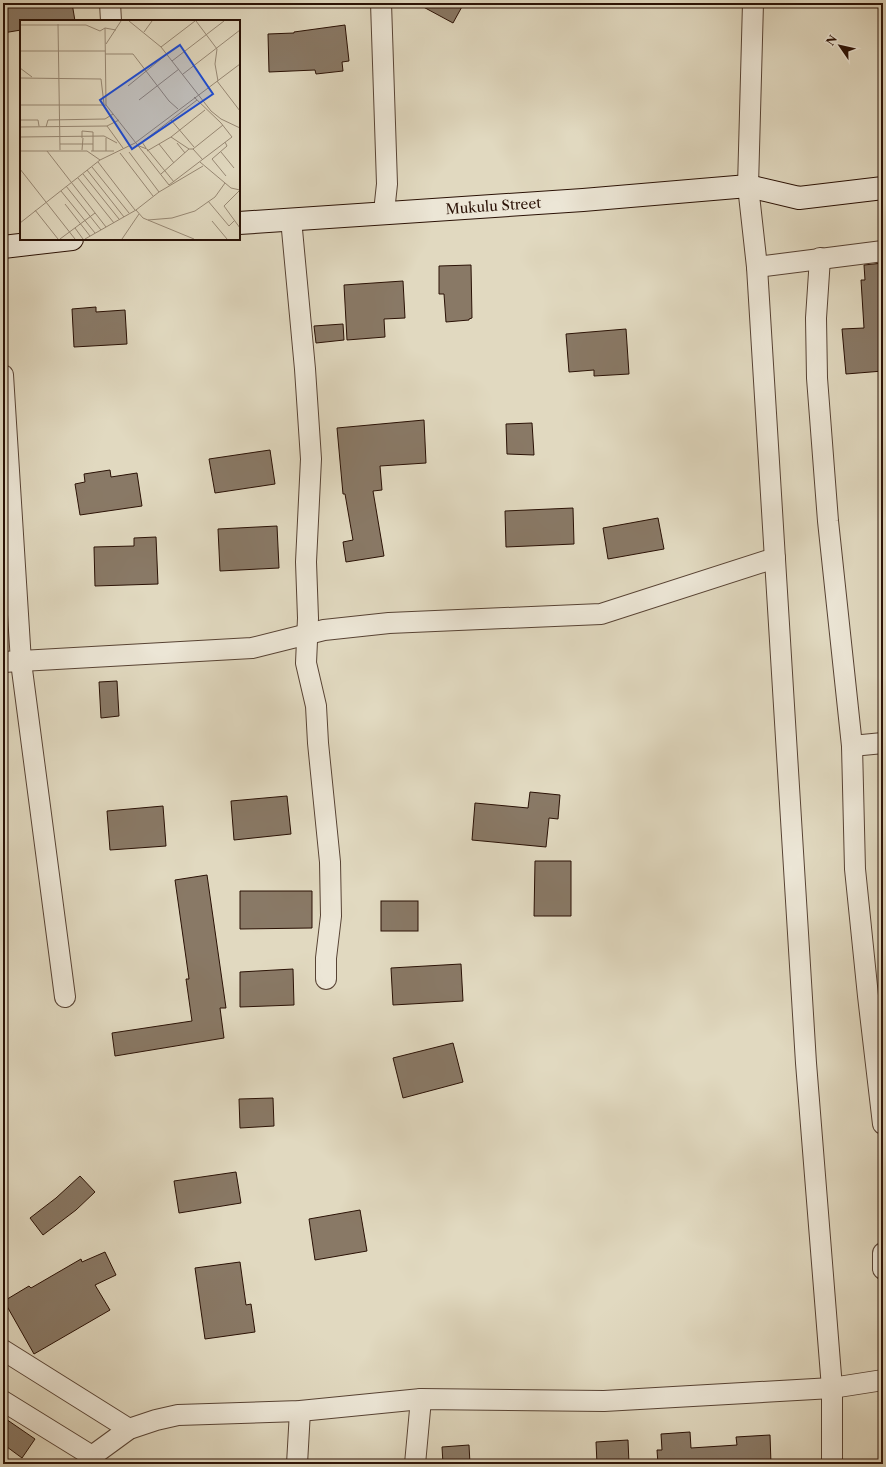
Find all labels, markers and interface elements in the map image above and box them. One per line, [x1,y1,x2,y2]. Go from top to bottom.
inset map [20,20,240,240]
north arrow [820,26,860,66]
text: N [823,32,840,48]
street label: Mukulu Street [445,194,542,218]

